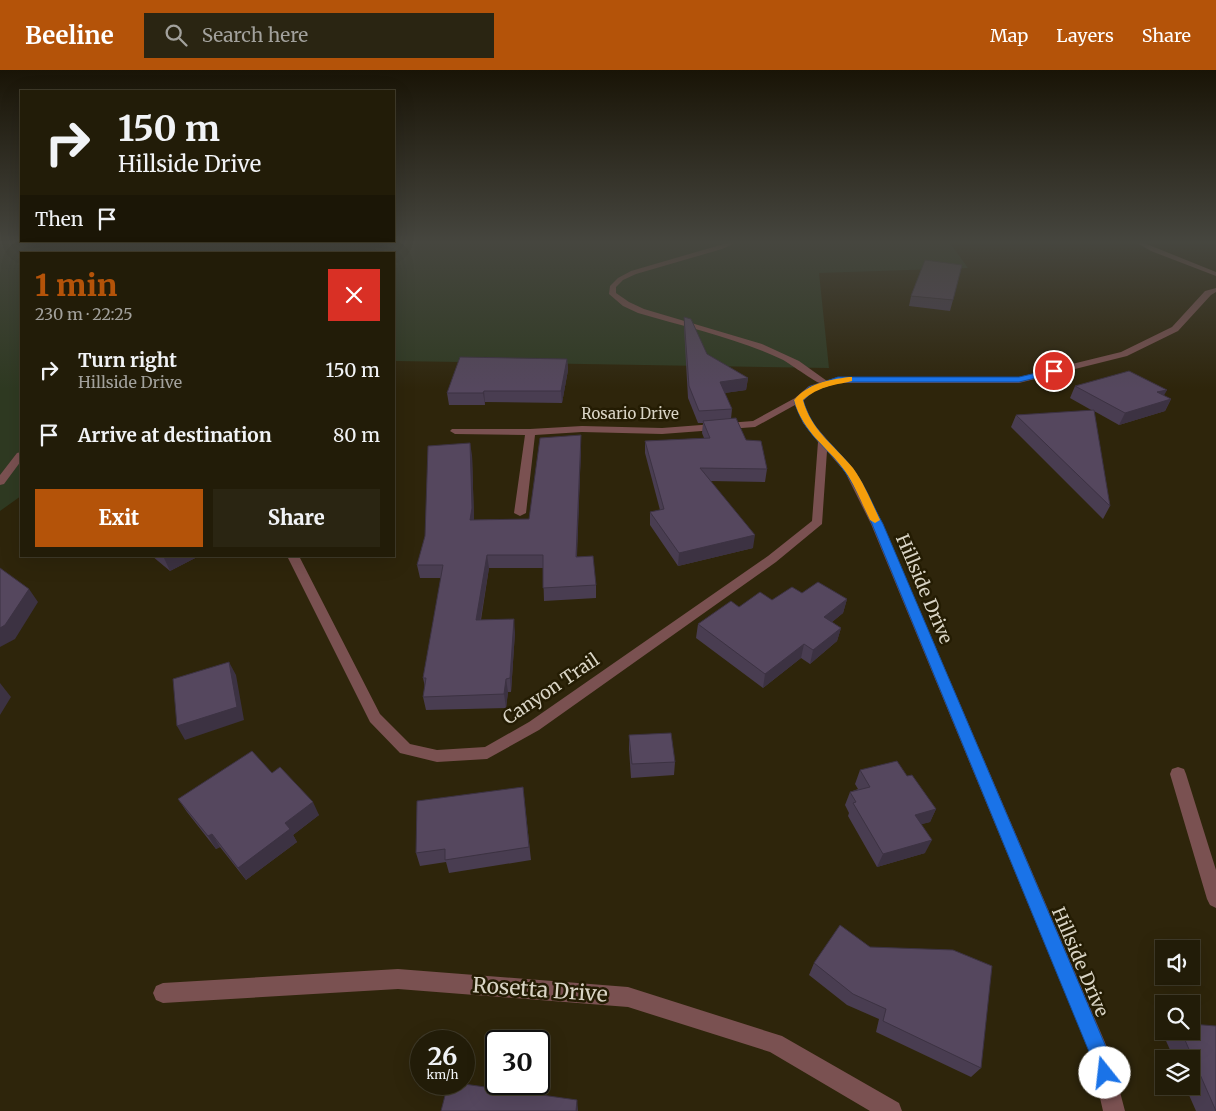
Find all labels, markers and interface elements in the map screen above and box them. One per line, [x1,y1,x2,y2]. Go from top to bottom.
search box [144,13,494,58]
text: Beeline [25,20,114,51]
icon: search [162,21,190,49]
text: Search here [202,23,308,47]
text: Map [990,24,1028,47]
text: Layers [1056,24,1114,47]
text: Share [1142,24,1191,47]
text: 150 m [118,107,220,151]
icon: right [35,110,100,175]
text: Hillside Drive [118,150,261,178]
icon: arrive [93,205,121,233]
text: Then [35,207,83,231]
text: 1 min [35,266,117,304]
button: close [328,269,380,321]
text: 230 m · 22:25 [35,304,133,324]
text: Turn right [78,348,177,372]
pin [1033,350,1075,392]
icon: right [35,356,63,384]
icon: arrive [1040,357,1068,385]
text: 150 m [326,358,380,382]
text: Hillside Drive [78,372,182,392]
street label: Rosario Drive [581,404,679,423]
icon: arrive [35,421,63,449]
text: Arrive at destination [78,423,272,447]
text: 80 m [333,423,380,447]
button: Exit [35,489,203,547]
button: Share [213,489,380,547]
street label: Hillside Drive [891,530,958,647]
street label: Canyon Trail [498,648,604,729]
street label: Hillside Drive [1047,903,1114,1020]
map controls [1155,940,1200,1095]
button: sound [1155,940,1200,985]
street label: Rosetta Drive [472,971,609,1008]
button: search [1155,995,1200,1040]
speed limit sign: 30 [485,1030,550,1095]
text: 26 [428,1040,457,1072]
position arrow [1078,1046,1130,1098]
button: layers [1155,1050,1200,1095]
text: km/h [427,1067,458,1082]

